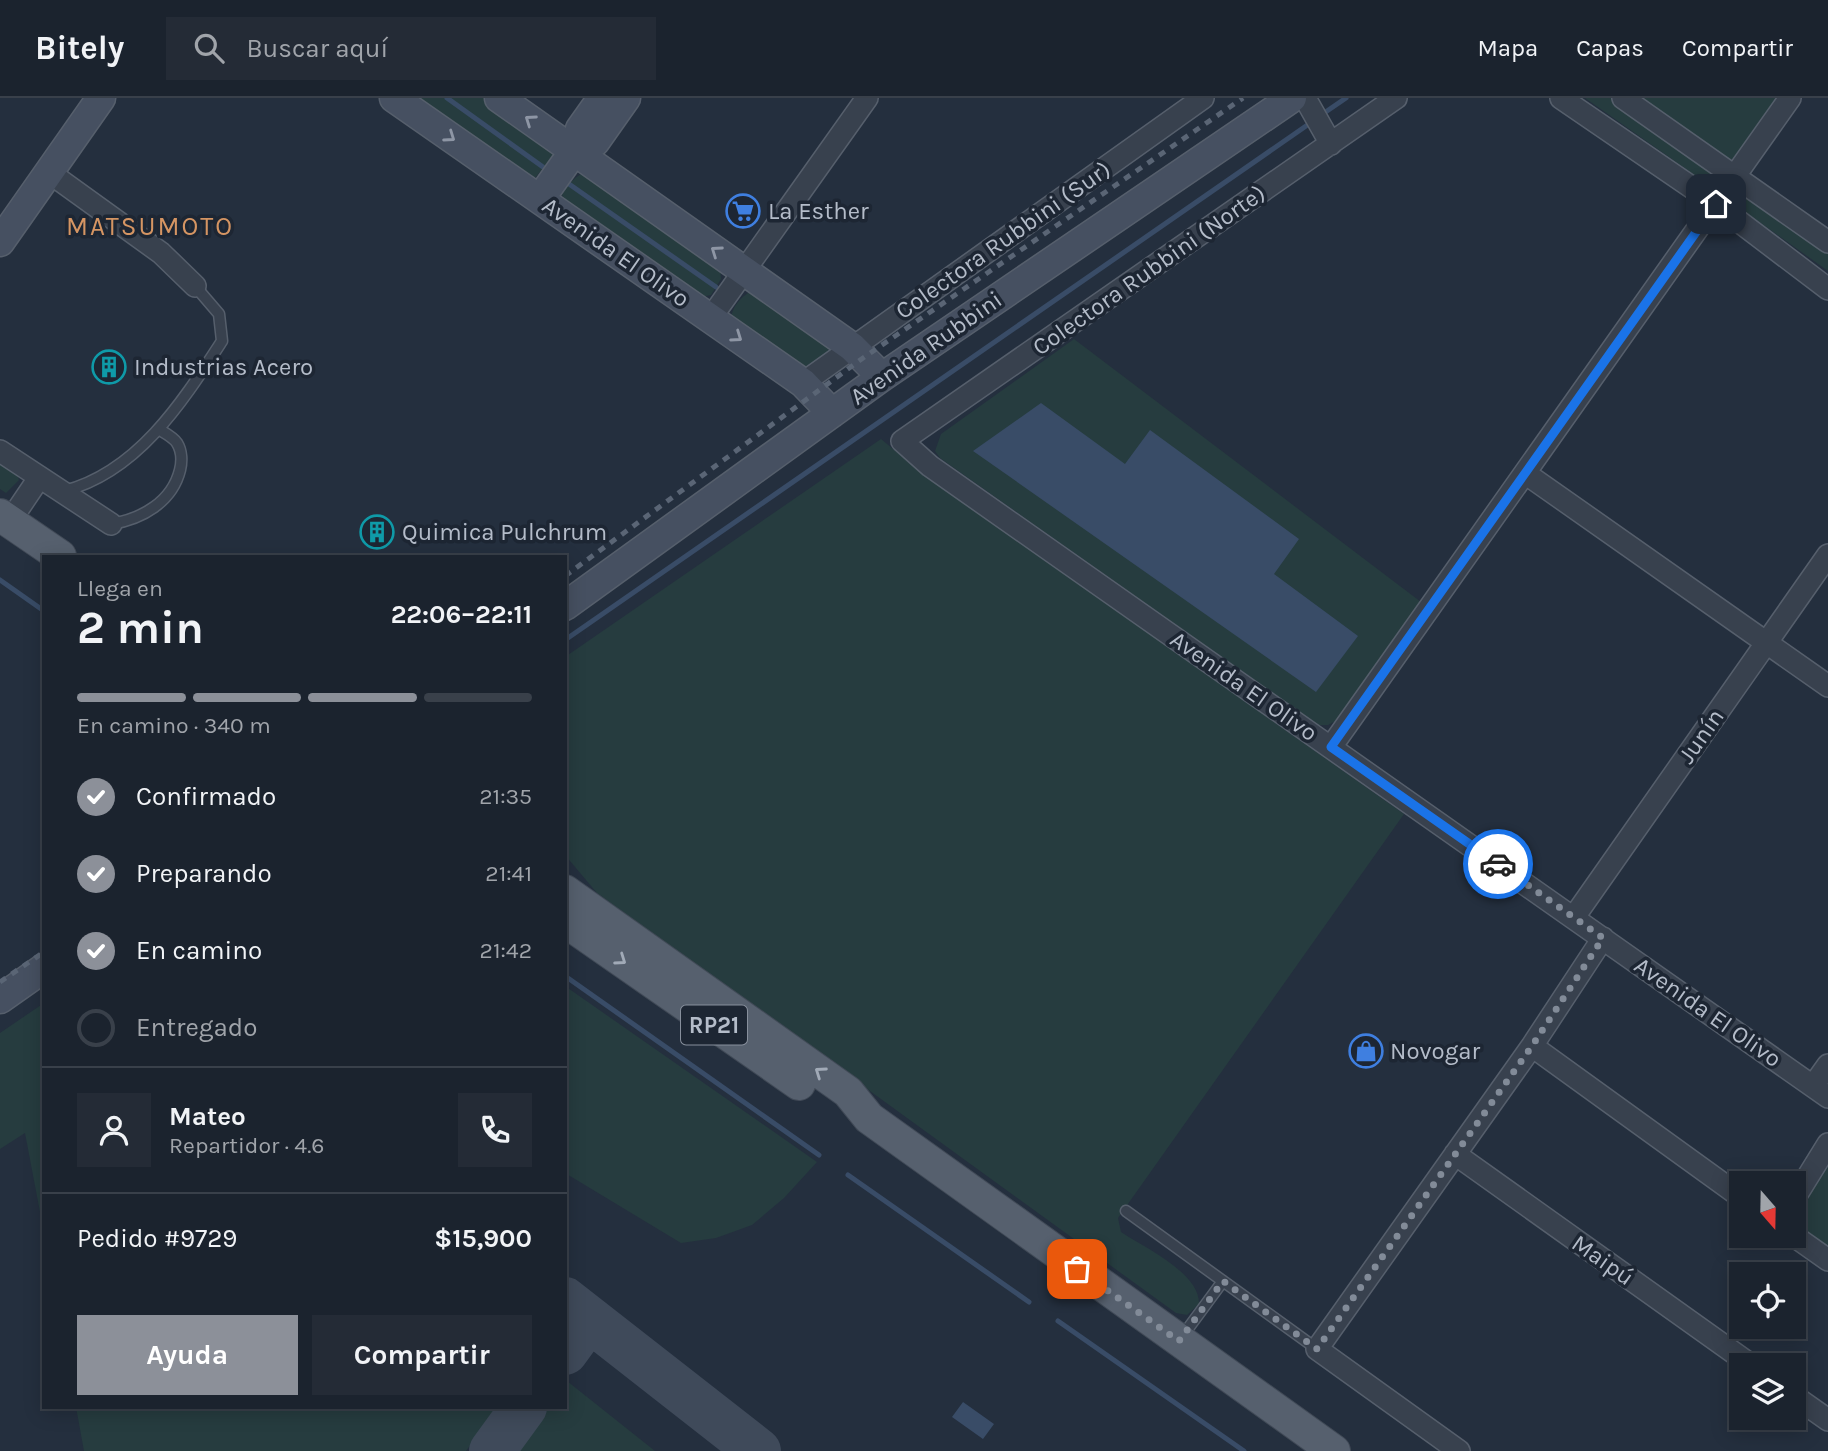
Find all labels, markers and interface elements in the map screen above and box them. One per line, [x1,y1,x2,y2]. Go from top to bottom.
search box [166,17,656,80]
text: Bitely [35,29,124,67]
icon: search [190,29,228,67]
text: Buscar aquí [246,33,388,64]
text: Mapa [1477,34,1538,62]
text: Capas [1576,34,1644,62]
text: Compartir [1682,34,1793,62]
one-way arrow [525,116,538,128]
one-way arrow [442,129,455,141]
street label: Colectora Rubbini (Sur) [890,155,1116,325]
pin [1686,174,1746,234]
street label: Colectora Rubbini (Norte) [1027,179,1271,361]
icon: home [1697,185,1735,223]
street label: Avenida El Olivo [537,191,695,313]
supermarket icon: La Esther [724,192,762,230]
place label: La Esther [768,197,869,225]
district label: MATSUMOTO [66,211,234,242]
one-way arrow [711,247,724,259]
street label: Avenida Rubbini [845,285,1007,411]
one-way arrow [729,329,742,341]
building icon: Industrias Acero [90,348,128,386]
place label: Industrias Acero [134,353,313,381]
building icon: Quimica Pulchrum [358,513,396,551]
place label: Quimica Pulchrum [402,518,607,546]
text: Llega en [77,575,163,602]
text: 22:06–22:11 [391,599,532,630]
text: 2 min [77,601,204,655]
street label: Avenida El Olivo [1165,625,1323,747]
street label: Junín [1672,703,1730,769]
text: En camino · 340 m [77,712,271,739]
icon: check [77,778,115,816]
text: Confirmado [136,781,276,812]
text: 21:35 [479,783,532,810]
courier [1463,829,1533,899]
icon: car [1479,845,1517,883]
icon: check [77,855,115,893]
text: Preparando [136,858,272,889]
text: 21:41 [485,860,532,887]
icon: check [77,932,115,970]
text: En camino [136,935,262,966]
text: 21:42 [480,937,532,964]
street label: Avenida El Olivo [1629,951,1787,1073]
one-way arrow [613,952,626,964]
road number: RP21 [681,1006,747,1044]
text: Entregado [136,1012,257,1043]
shop icon: Novogar [1347,1032,1385,1070]
place label: Novogar [1390,1037,1480,1065]
one-way arrow [815,1068,828,1080]
button: person [77,1093,151,1167]
button: phone [458,1093,532,1167]
text: Mateo [169,1101,246,1132]
text: Repartidor · 4.6 [169,1132,324,1159]
north arrow [1729,1171,1806,1248]
map controls [1729,1171,1806,1430]
text: Pedido #9729 [77,1223,237,1254]
text: $15,900 [434,1223,532,1254]
street label: Maipú [1567,1229,1639,1291]
pin [1047,1239,1107,1299]
icon: bag [1058,1250,1096,1288]
button: locate [1729,1262,1806,1339]
button: Ayuda [77,1315,298,1395]
button: Compartir [312,1315,532,1395]
button: layers [1729,1353,1806,1430]

